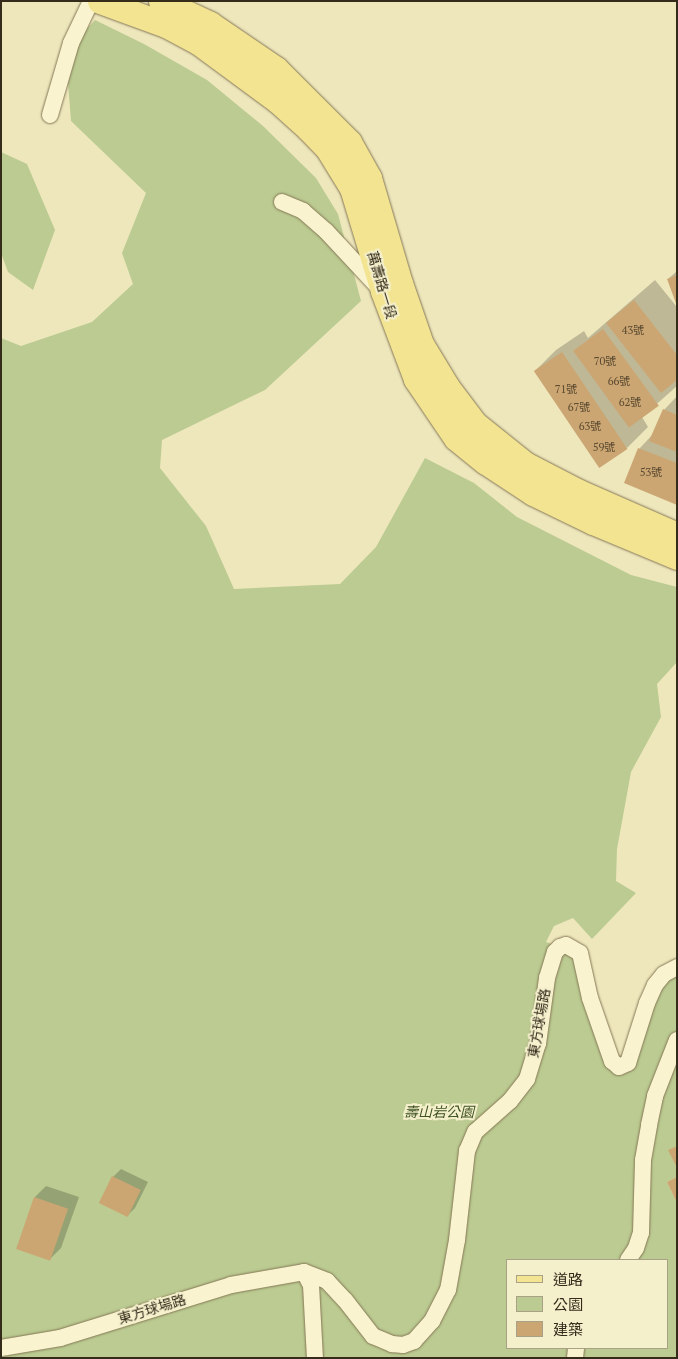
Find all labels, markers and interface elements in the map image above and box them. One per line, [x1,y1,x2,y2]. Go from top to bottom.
street label: 萬壽路一段 [364,249,400,321]
house number: 43號 [622,323,644,337]
house number: 70號 [594,354,616,368]
house number: 66號 [608,374,630,388]
house number: 71號 [555,382,577,396]
house number: 62號 [619,395,641,409]
house number: 67號 [568,400,590,414]
house number: 63號 [579,419,601,433]
house number: 59號 [593,440,615,454]
house number: 53號 [640,465,662,479]
street label: 東方球場路 [525,987,553,1059]
park label: 壽山岩公園 [404,1104,474,1120]
legend [506,1259,668,1349]
text: 道路 [553,1269,583,1289]
street label: 東方球場路 [116,1291,188,1327]
text: 公園 [553,1294,583,1314]
text: 建築 [553,1319,583,1339]

